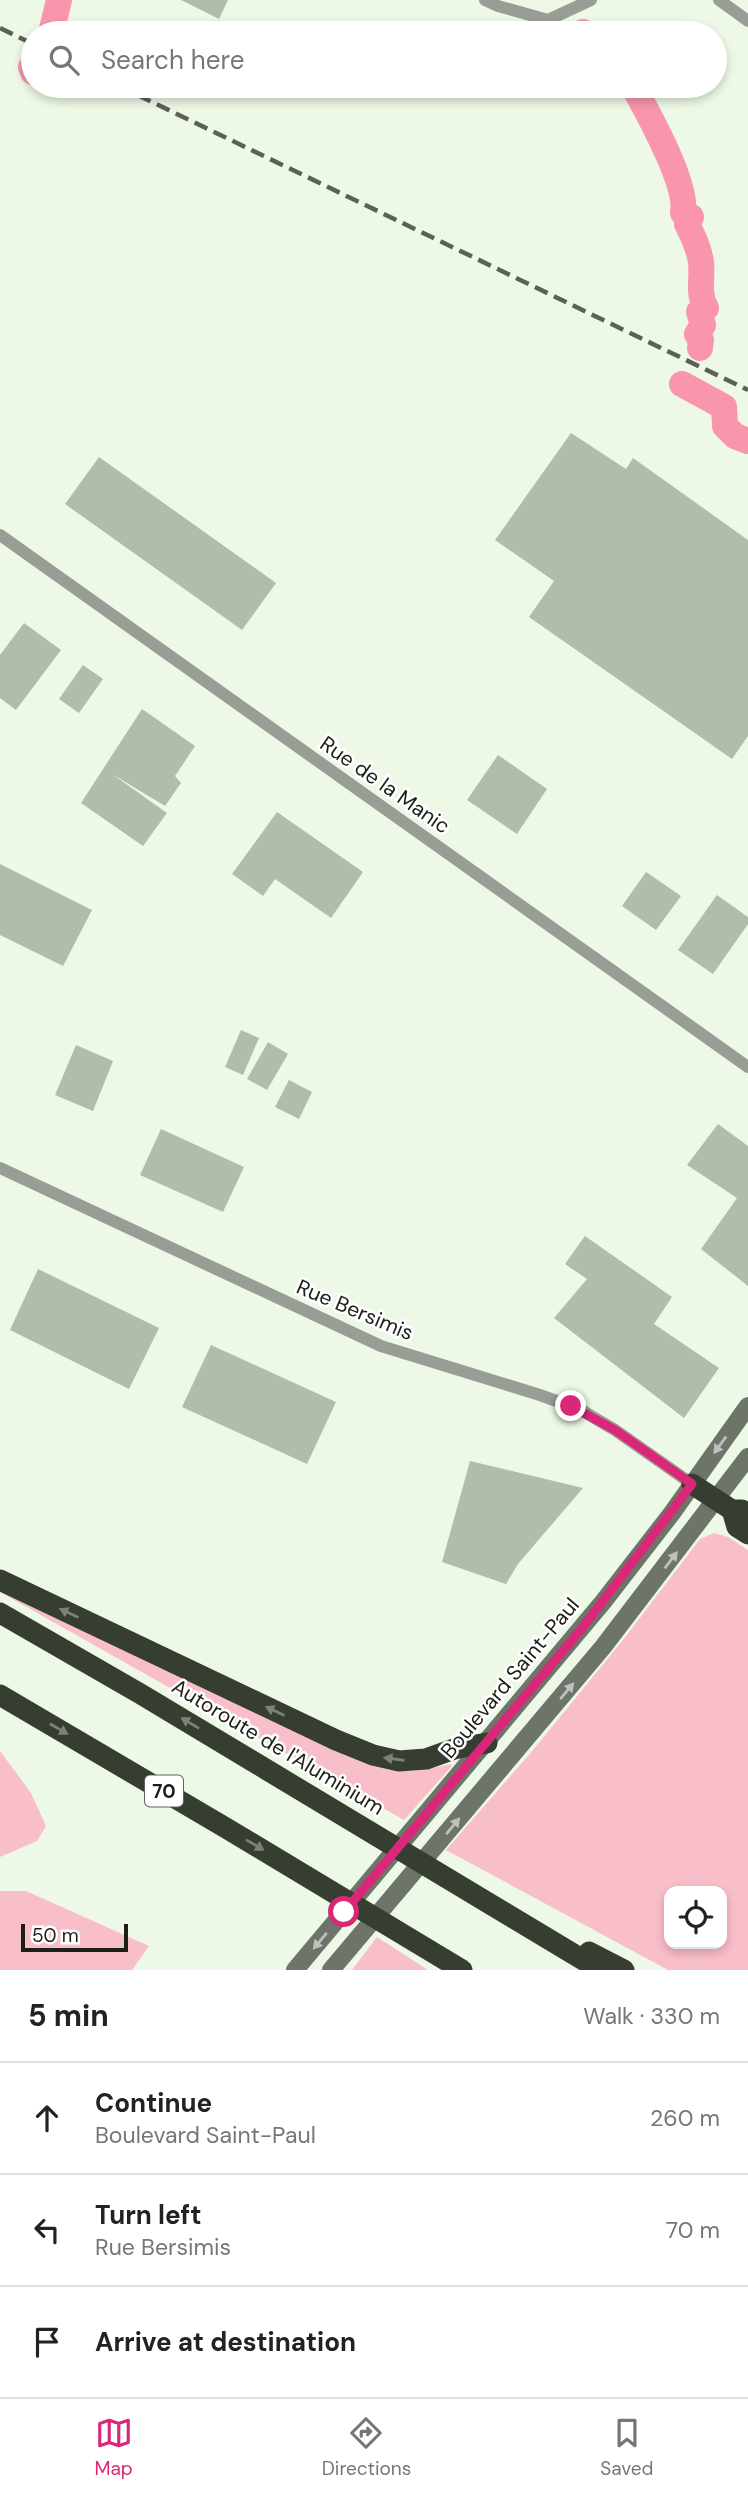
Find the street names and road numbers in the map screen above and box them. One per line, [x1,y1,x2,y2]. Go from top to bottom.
street label: Rue de la Manic [314,730,456,840]
street label: Rue Bersimis [292,1273,418,1347]
street label: Boulevard Saint-Paul [434,1592,586,1764]
street label: Autoroute de l'Aluminium [167,1672,389,1822]
road number: 70 [145,1776,183,1806]

